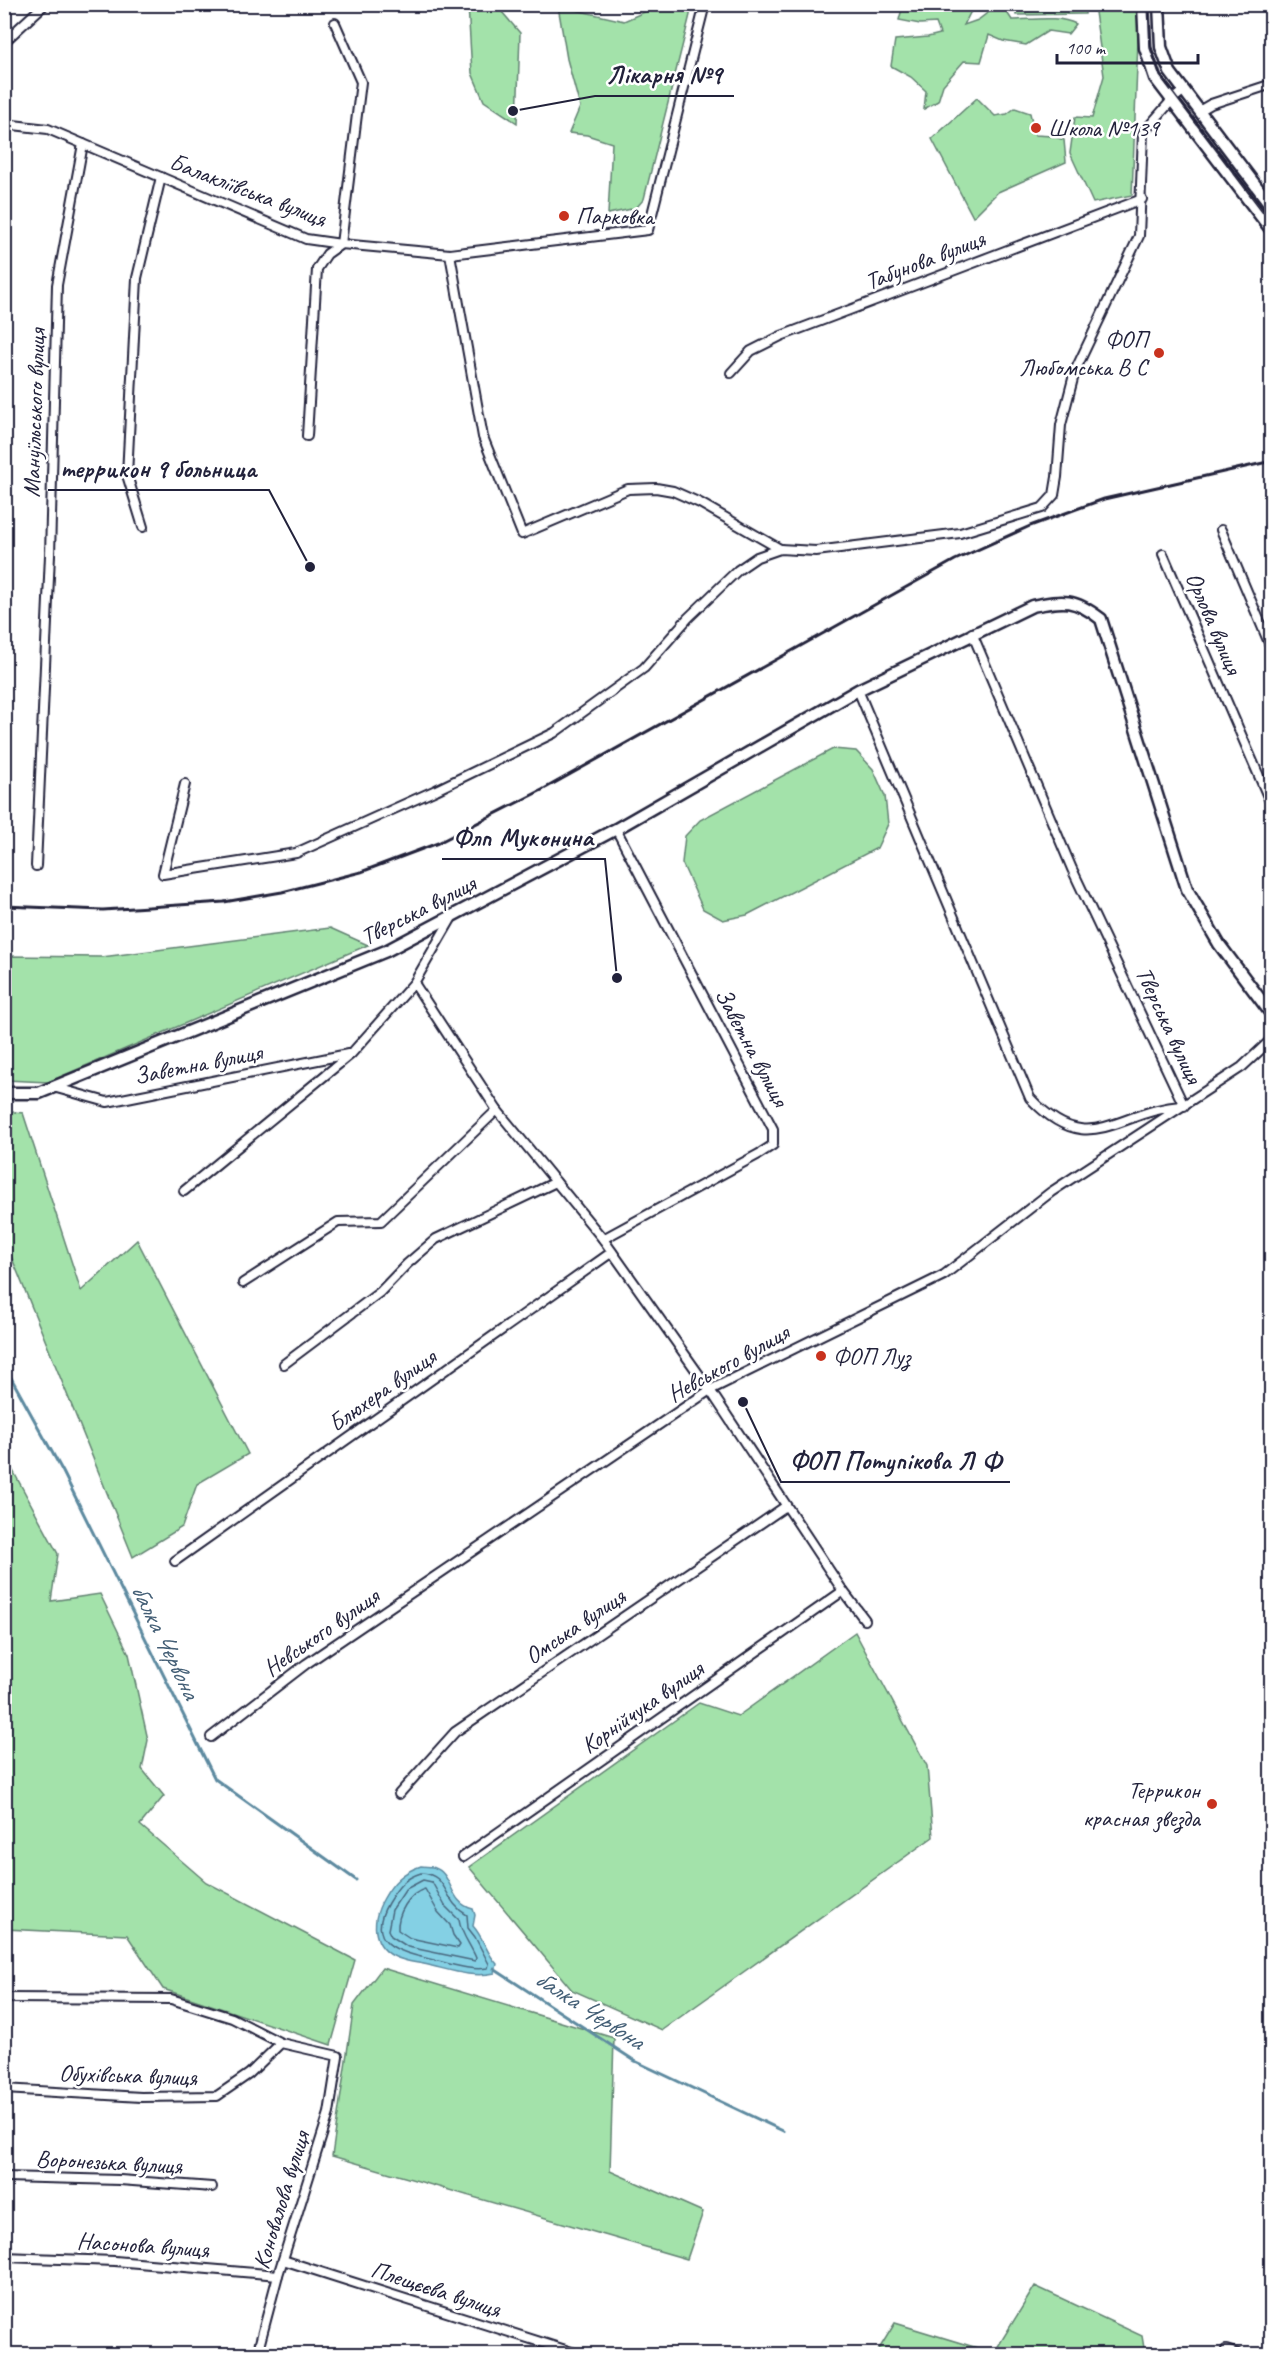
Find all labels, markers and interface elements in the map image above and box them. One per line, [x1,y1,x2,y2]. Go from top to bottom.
scale bar [1057,27,1198,65]
text: 100 m [1066,37,1107,59]
callout: Лікарня №9 [595,52,734,96]
text: Лікарня №9 [606,58,724,91]
place label: Школа №139 [1048,113,1161,143]
marker: Школа №139 [1029,121,1043,135]
street label: Балакліївська вулиця [165,146,332,234]
place label: Парковка [576,201,655,231]
marker: Парковка [557,209,571,223]
street label: Табунова вулиця [861,223,990,297]
place label: ФОП Любомська В С [1019,324,1151,382]
street label: Мануїльського вулиця [16,327,52,498]
marker: ФОП Любомська В С [1152,346,1166,360]
callout: террикон 9 больница [48,446,269,490]
text: террикон 9 больница [60,452,259,485]
street label: Орлова вулиця [1179,568,1249,680]
callout: Флп Муконина [442,815,605,859]
text: Флп Муконина [453,821,595,854]
street label: Тверська вулиця [356,868,482,952]
street label: Тверська вулиця [1129,962,1210,1089]
street label: Заветна вулиця [708,983,797,1113]
street label: Заветна вулиця [131,1037,266,1091]
street label: Невського вулиця [662,1316,796,1409]
street label: Блюхера вулиця [322,1341,443,1438]
place label: ФОП Луз [833,1341,913,1372]
marker: ФОП Луз [814,1349,828,1363]
callout: ФОП Потупікова Л Ф [781,1438,1010,1482]
text: ФОП Потупікова Л Ф [790,1444,1005,1477]
water label: балка Червона [124,1578,209,1706]
street label: Невського вулиця [257,1580,386,1683]
street label: Омська вулиця [519,1581,632,1671]
street label: Корнійчука вулиця [575,1653,710,1760]
place label: Террикон красная звезда [1083,1775,1202,1834]
marker: Террикон красная звезда [1205,1797,1219,1811]
water label: балка Червона [529,1962,653,2058]
street label: Обухівська вулиця [59,2058,199,2092]
street label: Коновалова вулиця [246,2126,317,2272]
street label: Воронезька вулиця [35,2143,184,2181]
street label: Насонова вулиця [76,2225,211,2265]
street label: Плещєєва вулиця [367,2254,506,2324]

